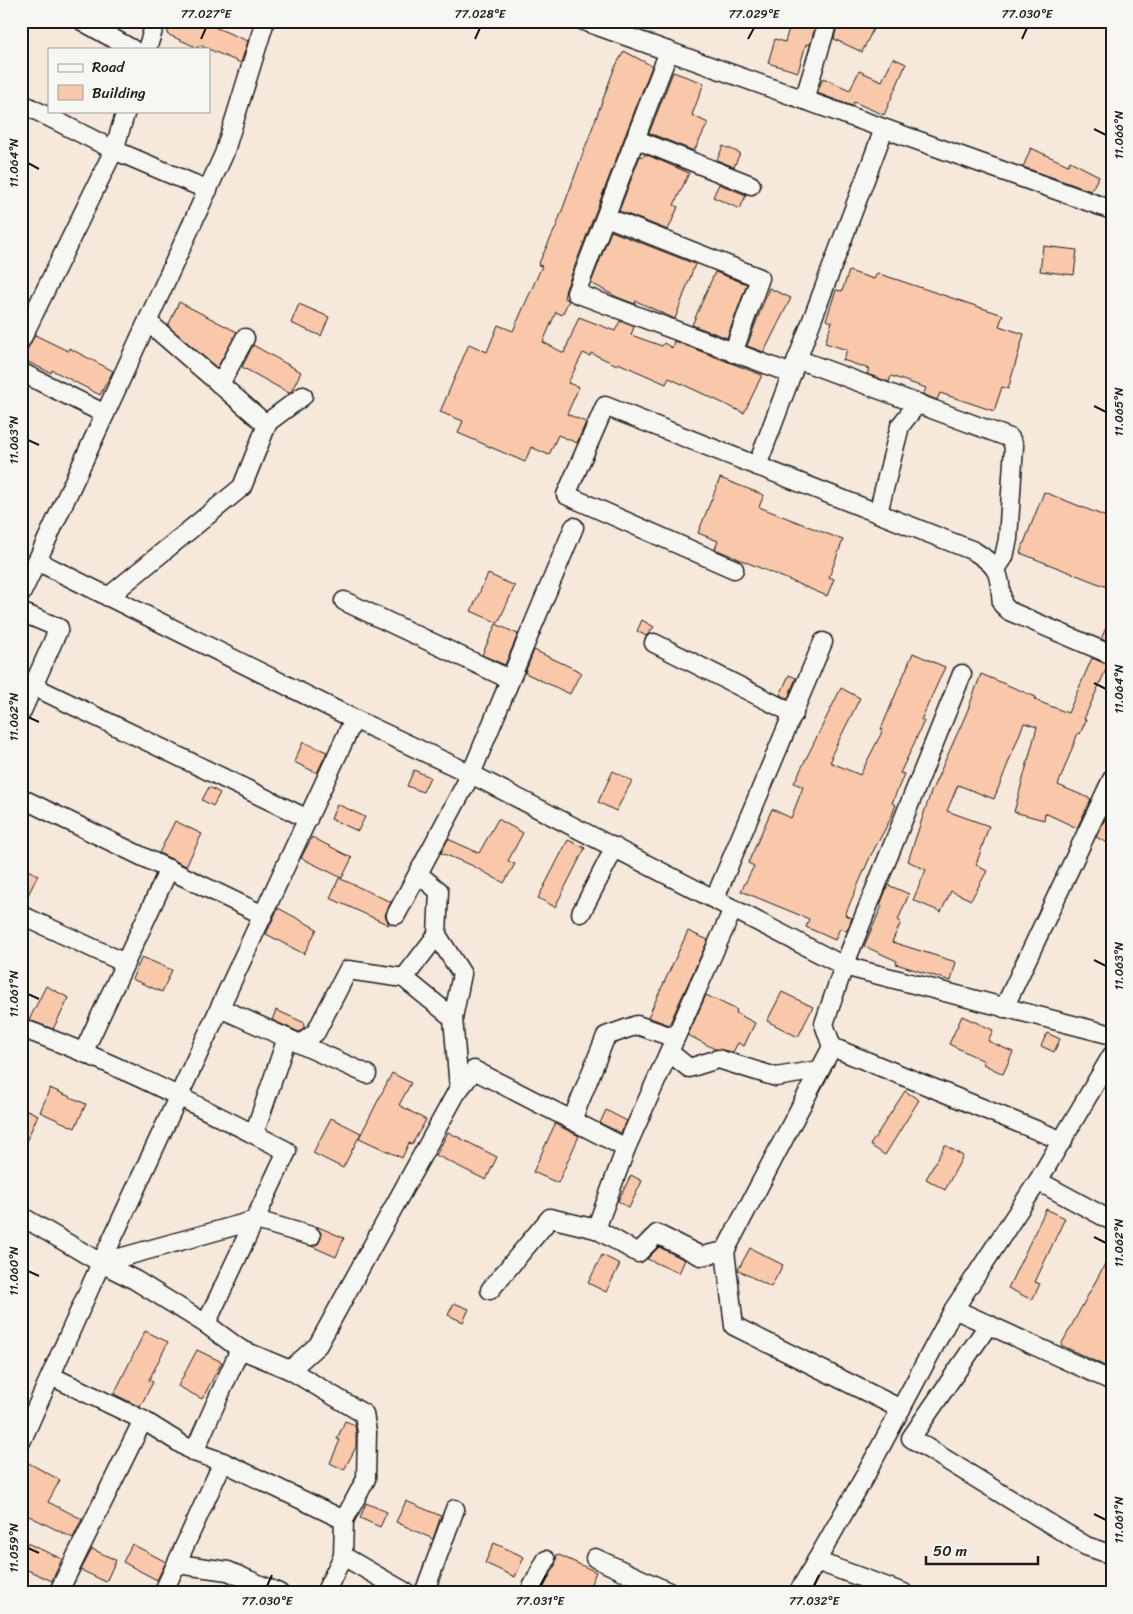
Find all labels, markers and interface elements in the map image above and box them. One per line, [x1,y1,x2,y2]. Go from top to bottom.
text: 77.027°E [181,3,233,25]
text: 77.028°E [455,3,507,25]
text: 77.029°E [728,3,781,25]
text: 77.030°E [1002,3,1054,25]
legend [48,48,210,112]
text: Road [92,54,125,80]
text: Building [92,80,146,106]
text: 11.066°N [1108,110,1130,159]
text: 11.064°N [3,138,25,188]
text: 11.065°N [1108,387,1130,437]
text: 11.063°N [3,415,25,464]
text: 11.064°N [1108,664,1130,714]
text: 11.062°N [3,692,25,741]
text: 11.063°N [1108,941,1130,990]
text: 11.061°N [3,970,25,1017]
text: 11.062°N [1108,1218,1130,1267]
text: 11.060°N [3,1246,25,1296]
text: 11.061°N [1108,1496,1130,1543]
text: 11.059°N [3,1522,25,1573]
scale bar [926,1534,1038,1566]
text: 50 m [933,1538,968,1564]
text: 77.030°E [242,1590,294,1612]
text: 77.031°E [516,1590,566,1612]
text: 77.032°E [789,1590,840,1612]

